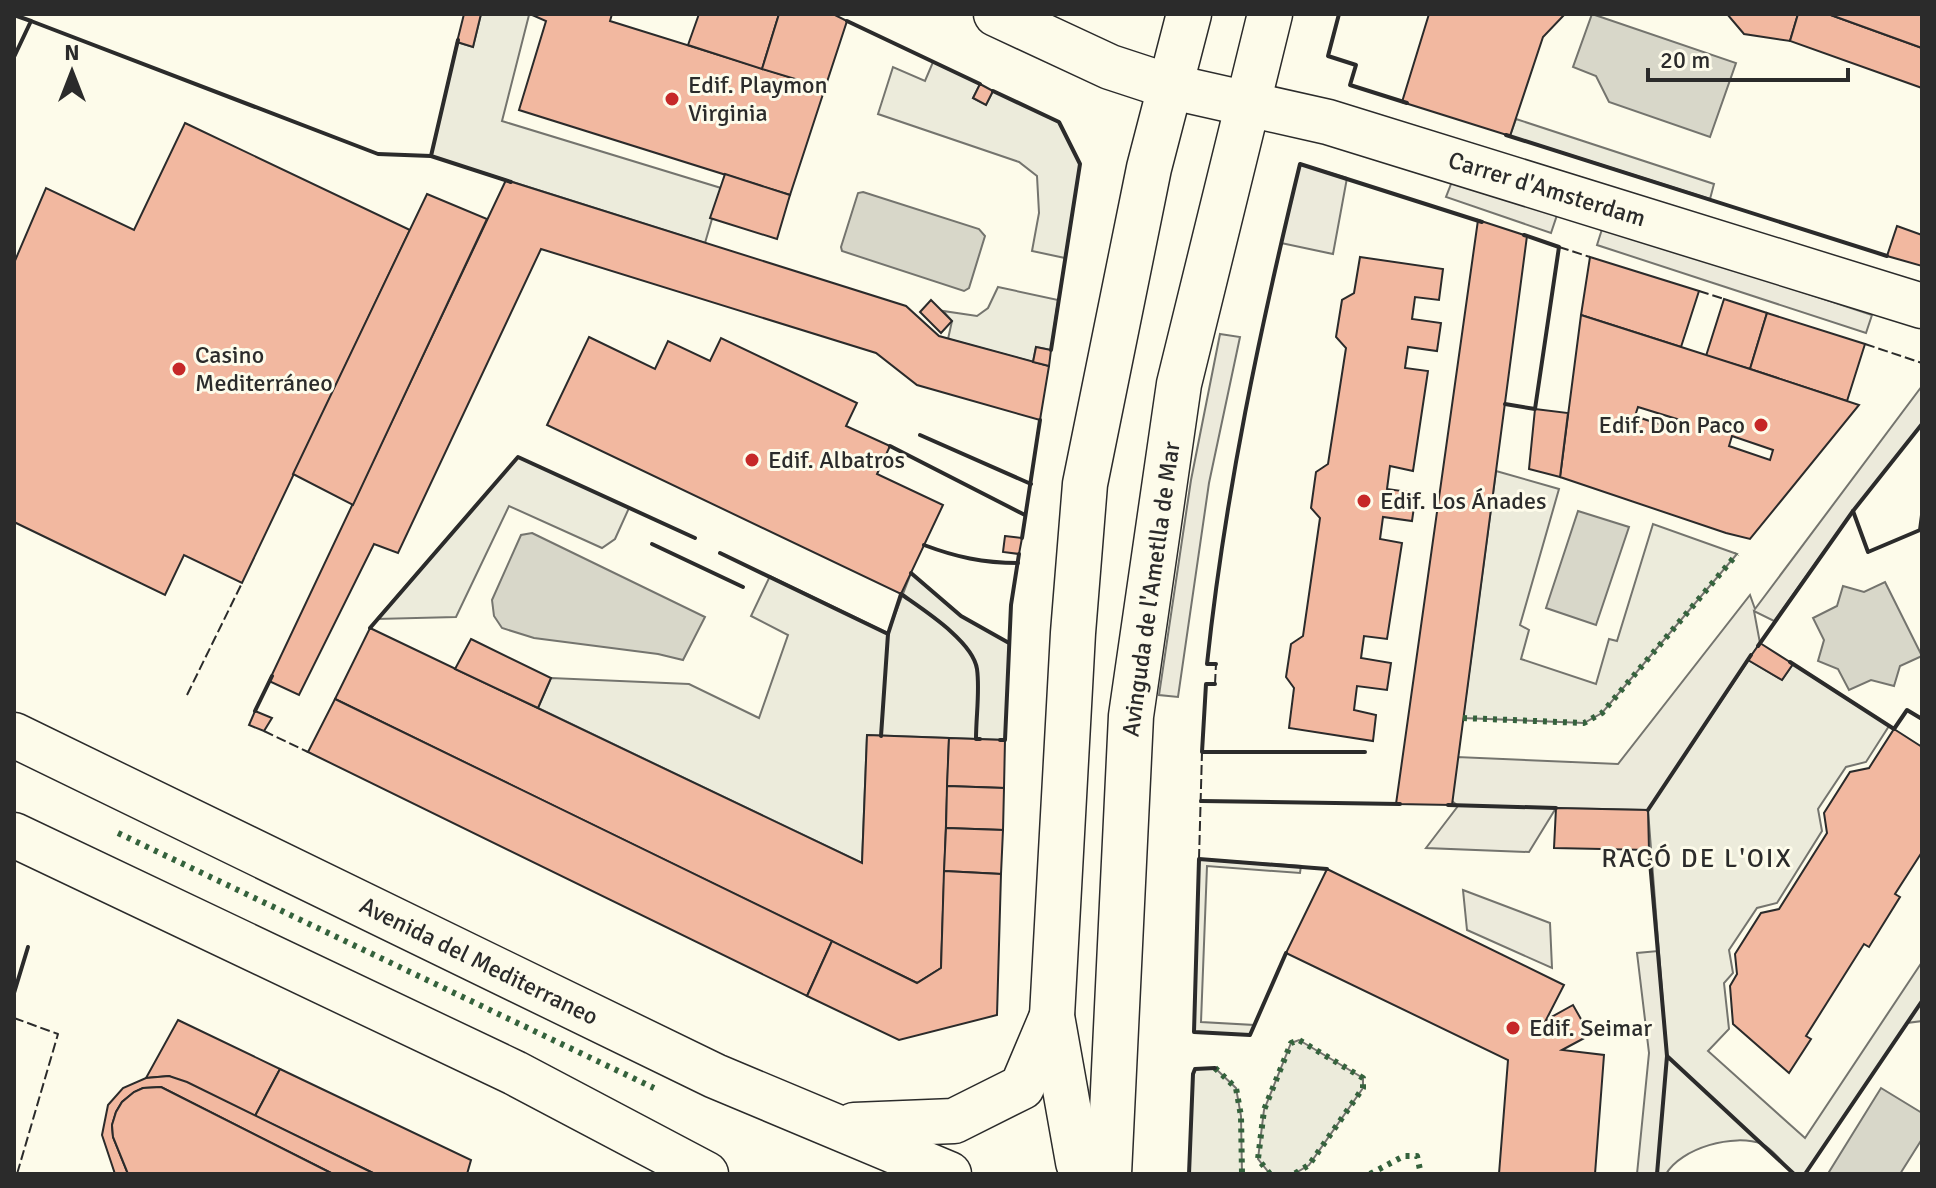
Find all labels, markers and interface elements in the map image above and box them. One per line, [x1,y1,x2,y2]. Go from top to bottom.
north arrow [32,32,112,112]
scale bar [1648,32,1848,82]
text: N [64,39,80,66]
text: 20 m [1660,45,1710,75]
place label: Edif. Playmon Virginia [688,70,828,128]
marker: Edif. Playmon Virginia [663,90,681,108]
street label: Carrer d'Amsterdam [1445,145,1649,233]
place label: Casino Mediterráneo [195,340,333,398]
marker: Casino Mediterráneo [170,360,188,378]
place label: Edif. Don Paco [1599,410,1745,440]
marker: Edif. Don Paco [1752,416,1770,434]
street label: Avinguda de l'Ametlla de Mar [1115,439,1187,738]
place label: Edif. Albatros [768,445,905,475]
marker: Edif. Albatros [743,451,761,469]
place label: Edif. Los Ánades [1380,486,1546,516]
marker: Edif. Los Ánades [1355,492,1373,510]
district label: RACÓ DE L'OIX [1601,843,1793,875]
street label: Avenida del Mediterraneo [355,890,603,1032]
place label: Edif. Seimar [1529,1013,1652,1043]
marker: Edif. Seimar [1504,1019,1522,1037]

